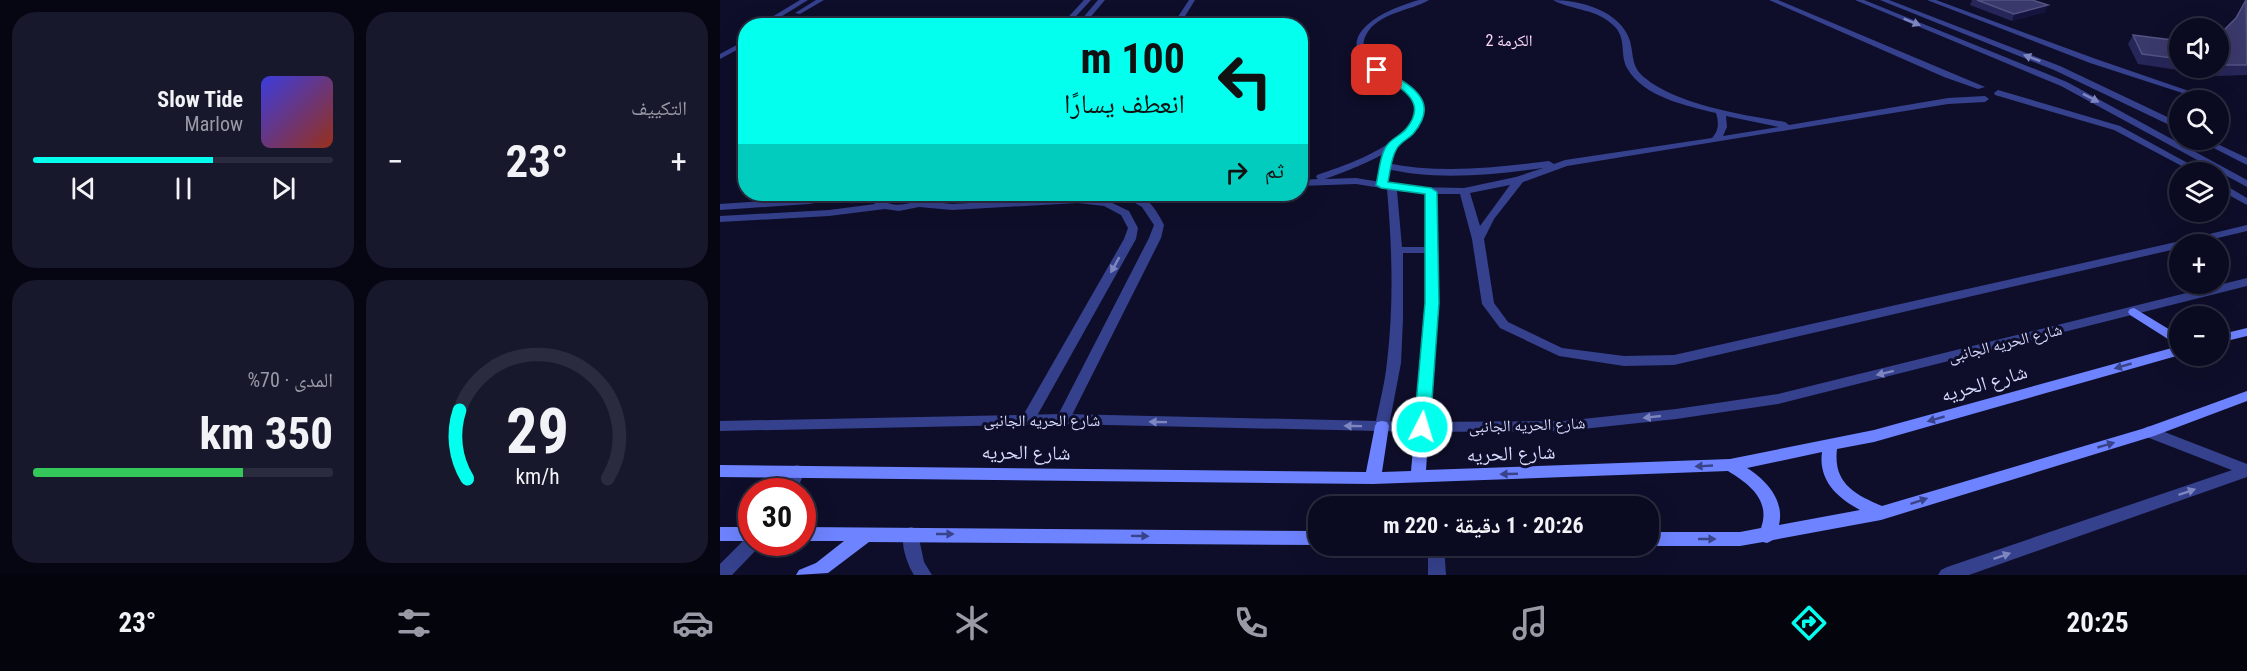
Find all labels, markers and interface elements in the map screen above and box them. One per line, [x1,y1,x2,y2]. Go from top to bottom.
one-way arrow [1903,17,1921,27]
map controls [2169,18,2229,366]
button: sound [2169,18,2229,78]
district label: الكرمة 2 [1485,31,1533,50]
text: 100 m [1080,34,1185,83]
icon: left [1206,42,1284,120]
pin [1351,44,1402,95]
one-way arrow [2022,52,2040,62]
icon: arrive [1360,53,1393,86]
text: Slow Tide [157,87,243,112]
text: انعطف يسارًا [1064,88,1185,120]
button: search [2169,90,2229,150]
one-way arrow [2083,93,2100,103]
text: التكييف [631,96,687,120]
text: Marlow [185,112,243,136]
text: 23° [506,135,569,188]
text: − [387,142,404,181]
text: + [671,142,687,181]
icon: right [1220,156,1253,189]
text: ثم [1265,158,1284,183]
button: layers [2169,162,2229,222]
icon: previous [67,172,100,205]
icon: pause [167,172,200,205]
icon: next [267,172,300,205]
button: + [2169,234,2229,294]
one-way arrow [1110,257,1120,274]
button: − [2169,306,2229,366]
street label: شارع الحريه الجانبى [1946,320,2064,367]
street label: شارع الحريه [1938,359,2030,408]
one-way arrow [2114,362,2132,371]
text: المدى · 70% [247,368,333,392]
one-way arrow [1875,368,1894,378]
text: 29 [505,395,569,468]
position arrow [1390,395,1454,459]
text: 350 km [200,407,333,460]
street label: شارع الحريه الجانبى [984,411,1100,431]
one-way arrow [1643,412,1662,422]
street label: شارع الحريه الجانبى [1468,413,1586,438]
one-way arrow [1926,415,1944,424]
one-way arrow [1148,417,1167,426]
one-way arrow [1343,421,1362,431]
street label: شارع الحريه [981,439,1071,466]
street label: شارع الحريه [1466,439,1556,468]
one-way arrow [2097,440,2115,449]
one-way arrow [1694,462,1713,471]
text: km/h [515,464,559,489]
one-way arrow [1499,469,1518,478]
speed limit sign: 30 [738,478,816,556]
one-way arrow [2178,486,2196,496]
one-way arrow [1910,496,1928,505]
text: 20:26 · 1 دقيقة · 220 m [1383,513,1584,538]
one-way arrow [935,529,954,539]
one-way arrow [1130,531,1149,541]
one-way arrow [1697,534,1716,544]
one-way arrow [1993,550,2011,560]
icon: filters [393,602,435,644]
icon: car [672,602,714,644]
icon: climate [951,602,993,644]
icon: phone [1230,602,1272,644]
icon: music [1509,602,1551,644]
icon: directions [1788,602,1830,644]
text: 23° [119,607,156,639]
text: 20:25 [2067,607,2129,639]

